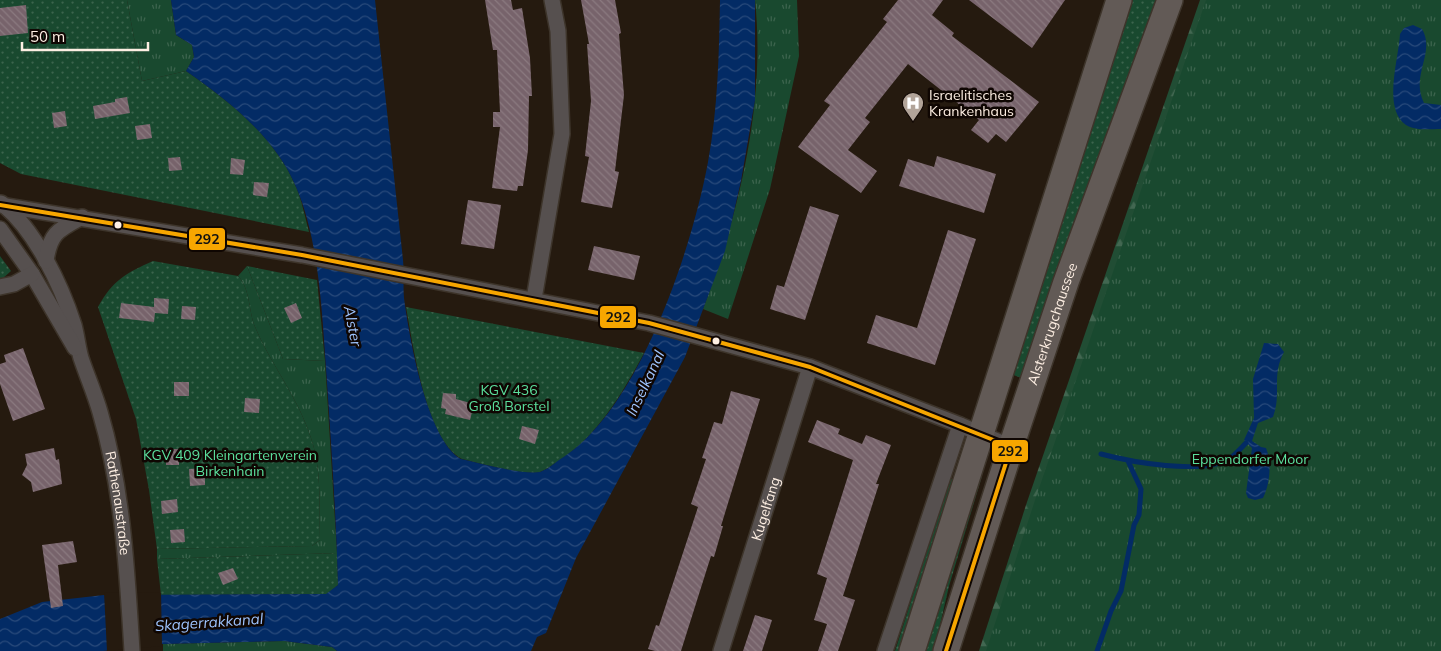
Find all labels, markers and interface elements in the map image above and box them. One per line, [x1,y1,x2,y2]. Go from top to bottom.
scale bar [22,20,149,52]
text: 50 m [30,27,65,46]
place label: Israelitisches Krankenhaus [929,86,1014,120]
hospital icon: Israelitisches Krankenhaus [901,91,925,122]
unlabelled marker [113,220,123,230]
line badge: 292 [188,227,226,251]
text: 292 [194,230,220,248]
street label: Alsterkrugchaussee [1023,260,1081,387]
water label: Alster [340,303,366,348]
line badge: 292 [599,305,637,329]
text: 292 [605,308,631,326]
unlabelled marker [711,336,721,346]
water label: Inselkanal [622,347,669,419]
park label: KGV 436 Groß Borstel [469,381,549,415]
line badge: 292 [991,439,1029,463]
text: 292 [997,442,1023,460]
park label: KGV 409 Kleingartenverein Birkenhain [143,446,317,480]
street label: Rathenaustraße [101,449,134,556]
park label: Eppendorfer Moor [1192,450,1309,468]
street label: Kugelfang [747,475,784,543]
water label: Skagerrakkanal [154,609,264,635]

